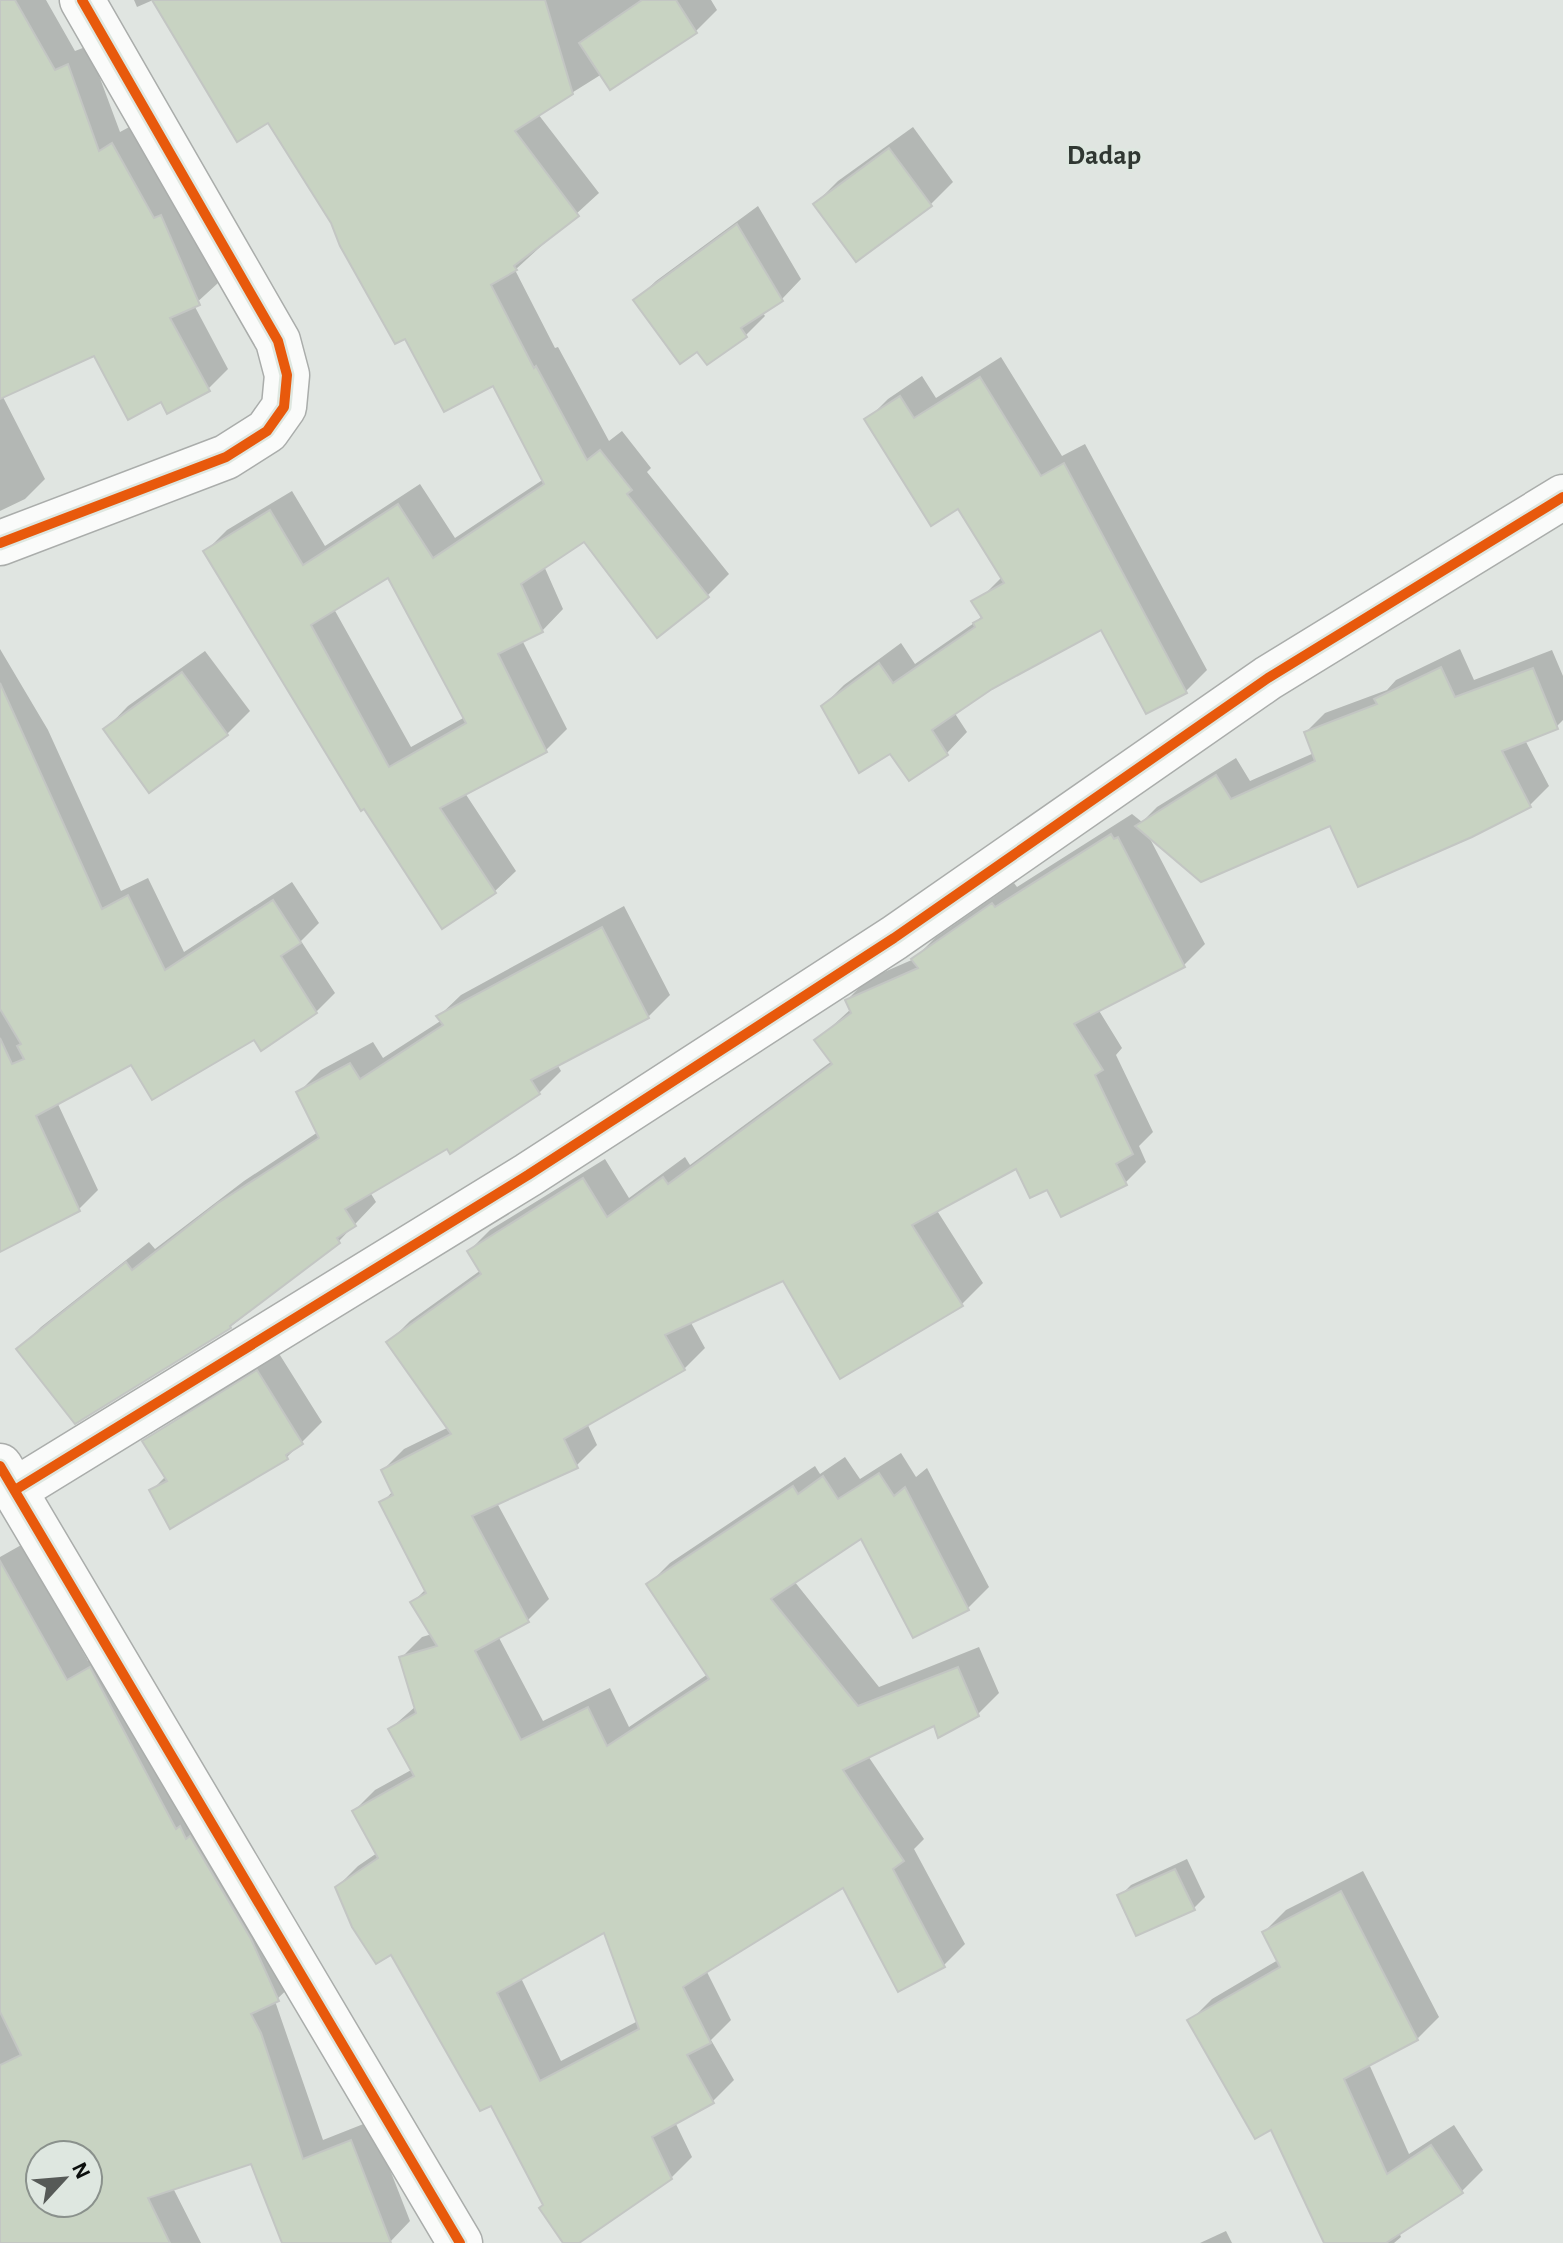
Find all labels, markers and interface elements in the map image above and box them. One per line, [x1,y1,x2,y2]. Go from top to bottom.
district label: Dadap [1067,142,1141,170]
north arrow [24,2139,104,2219]
text: N [68,2159,94,2182]

